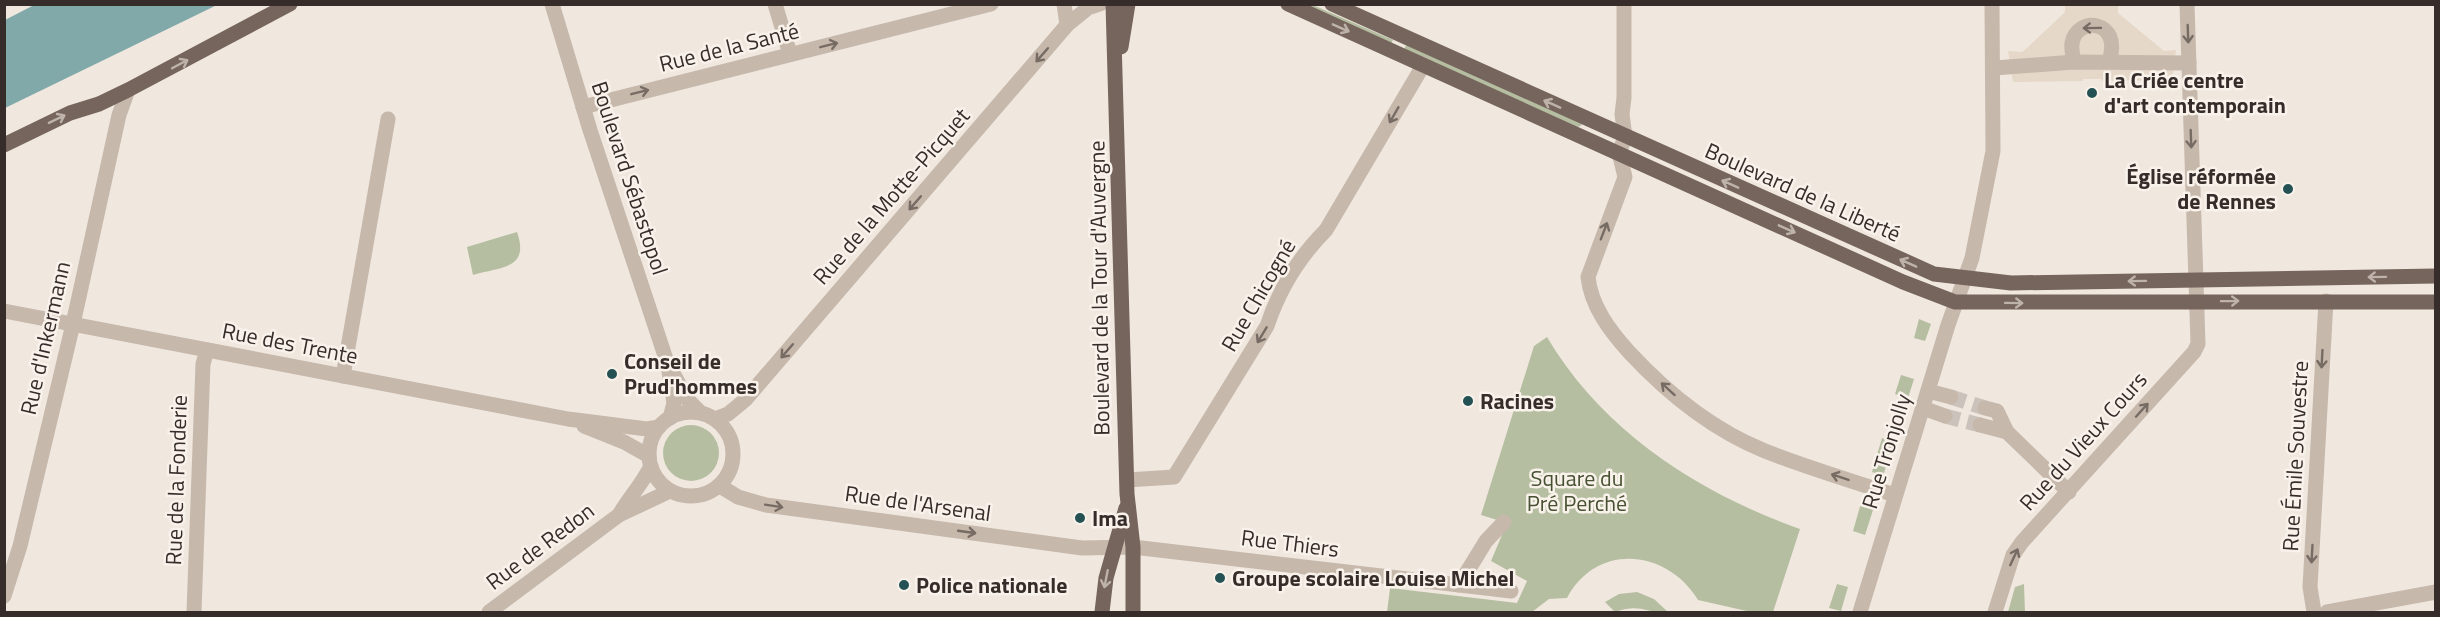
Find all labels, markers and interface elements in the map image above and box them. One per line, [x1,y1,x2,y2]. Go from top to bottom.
street label: Rue de la Santé [655,13,803,81]
one-way arrow [2083,22,2102,33]
one-way arrow [1331,23,1350,34]
one-way arrow [2182,23,2194,43]
one-way arrow [819,38,838,50]
one-way arrow [1035,47,1048,63]
one-way arrow [171,58,188,70]
place label: La Criée centre d'art contemporain [2104,63,2286,122]
street label: Boulevard Sébastopol [583,77,677,279]
one-way arrow [630,86,649,98]
marker: La Criée centre d'art contemporain [2085,86,2099,100]
one-way arrow [1543,98,1561,109]
street label: Rue de la Motte-Picquet [804,100,978,292]
one-way arrow [1388,106,1400,123]
one-way arrow [48,113,66,125]
one-way arrow [2185,129,2196,149]
street label: Boulevard de la Liberté [1700,134,1906,250]
street label: Boulevard de la Tour d'Auvergne [1079,140,1119,436]
place label: Église réformée de Rennes [2126,159,2276,218]
one-way arrow [1721,178,1739,190]
marker: Église réformée de Rennes [2281,182,2295,196]
one-way arrow [908,195,921,211]
one-way arrow [1599,222,1610,241]
one-way arrow [1778,224,1796,236]
street label: Rue Chicogné [1212,232,1304,358]
one-way arrow [1900,257,1918,268]
street label: Rue d'Inkermann [11,258,79,418]
one-way arrow [2368,271,2388,283]
one-way arrow [2127,275,2147,287]
one-way arrow [2219,295,2239,307]
one-way arrow [2003,297,2023,309]
street label: Rue des Trente [219,313,361,373]
one-way arrow [1255,326,1267,343]
one-way arrow [781,343,794,359]
place label: Conseil de Prud'hommes [624,344,757,403]
one-way arrow [2317,349,2328,369]
street label: Rue Émile Souvestre [2273,360,2317,552]
street label: Rue du Vieux Cours [2011,364,2155,518]
marker: Conseil de Prud'hommes [605,367,619,381]
one-way arrow [1661,382,1676,396]
place label: Racines [1480,384,1554,418]
street label: Rue Tronjolly [1852,389,1920,513]
street label: Rue de la Fonderie [156,394,196,566]
marker: Racines [1461,394,1475,408]
one-way arrow [2135,403,2149,418]
park label: Square du Pré Perché [1527,461,1627,520]
one-way arrow [1831,471,1850,482]
street label: Rue de l'Arsenal [843,476,993,530]
street label: Rue de Redon [479,494,601,598]
one-way arrow [763,500,783,511]
place label: Ima [1092,501,1128,535]
marker: Ima [1073,511,1087,525]
street label: Rue Thiers [1239,520,1341,566]
one-way arrow [957,527,976,538]
one-way arrow [2306,543,2317,563]
one-way arrow [2009,549,2021,567]
place label: Groupe scolaire Louise Michel [1232,561,1515,595]
place label: Police nationale [916,568,1067,602]
one-way arrow [1100,569,1111,588]
marker: Groupe scolaire Louise Michel [1213,571,1227,585]
marker: Police nationale [897,578,911,592]

